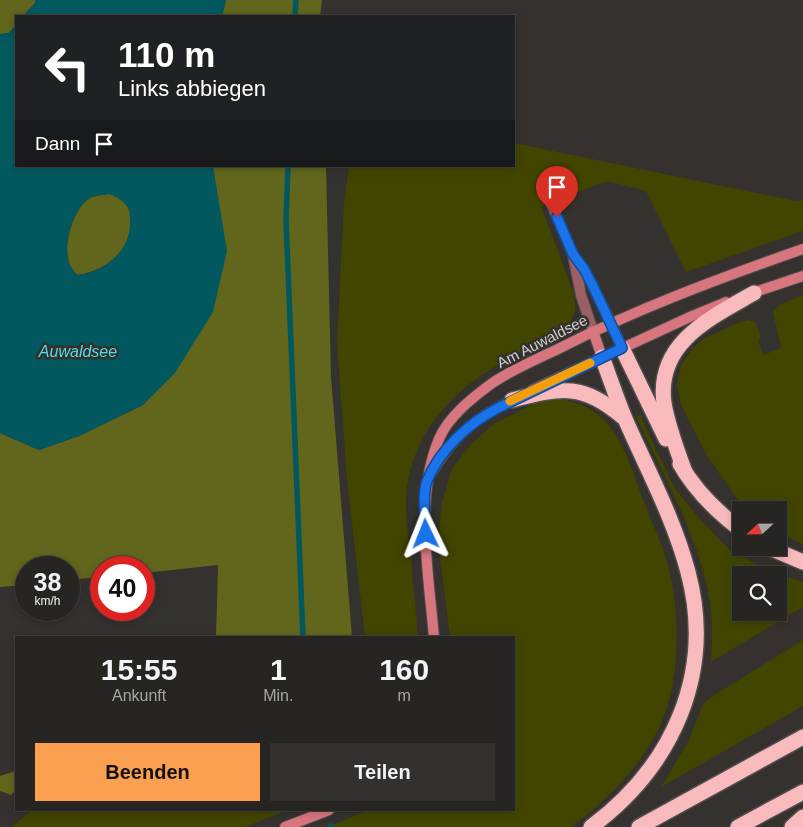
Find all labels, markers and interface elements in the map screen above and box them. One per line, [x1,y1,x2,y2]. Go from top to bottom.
icon: left [35,35,100,100]
text: 110 m [118,35,215,74]
text: Links abbiegen [118,76,266,101]
icon: arrive [90,130,118,158]
text: Dann [35,133,80,154]
pin [536,166,578,217]
icon: arrive [543,173,571,201]
street label: Am Auwaldsee [494,311,590,371]
water label: Auwaldsee [38,343,117,360]
north arrow [732,501,788,556]
map controls [732,501,787,621]
position arrow [399,507,451,559]
speed limit sign: 40 [90,556,155,621]
button: search [732,566,787,621]
text: 38 [34,568,61,596]
text: km/h [34,594,61,608]
text: 15:55 [101,653,177,686]
text: 1 [270,653,287,686]
text: 160 [379,653,429,686]
text: Ankunft [112,687,166,704]
text: Min. [263,687,293,704]
text: m [398,687,411,704]
button: Beenden [35,743,260,801]
button: Teilen [270,743,495,801]

